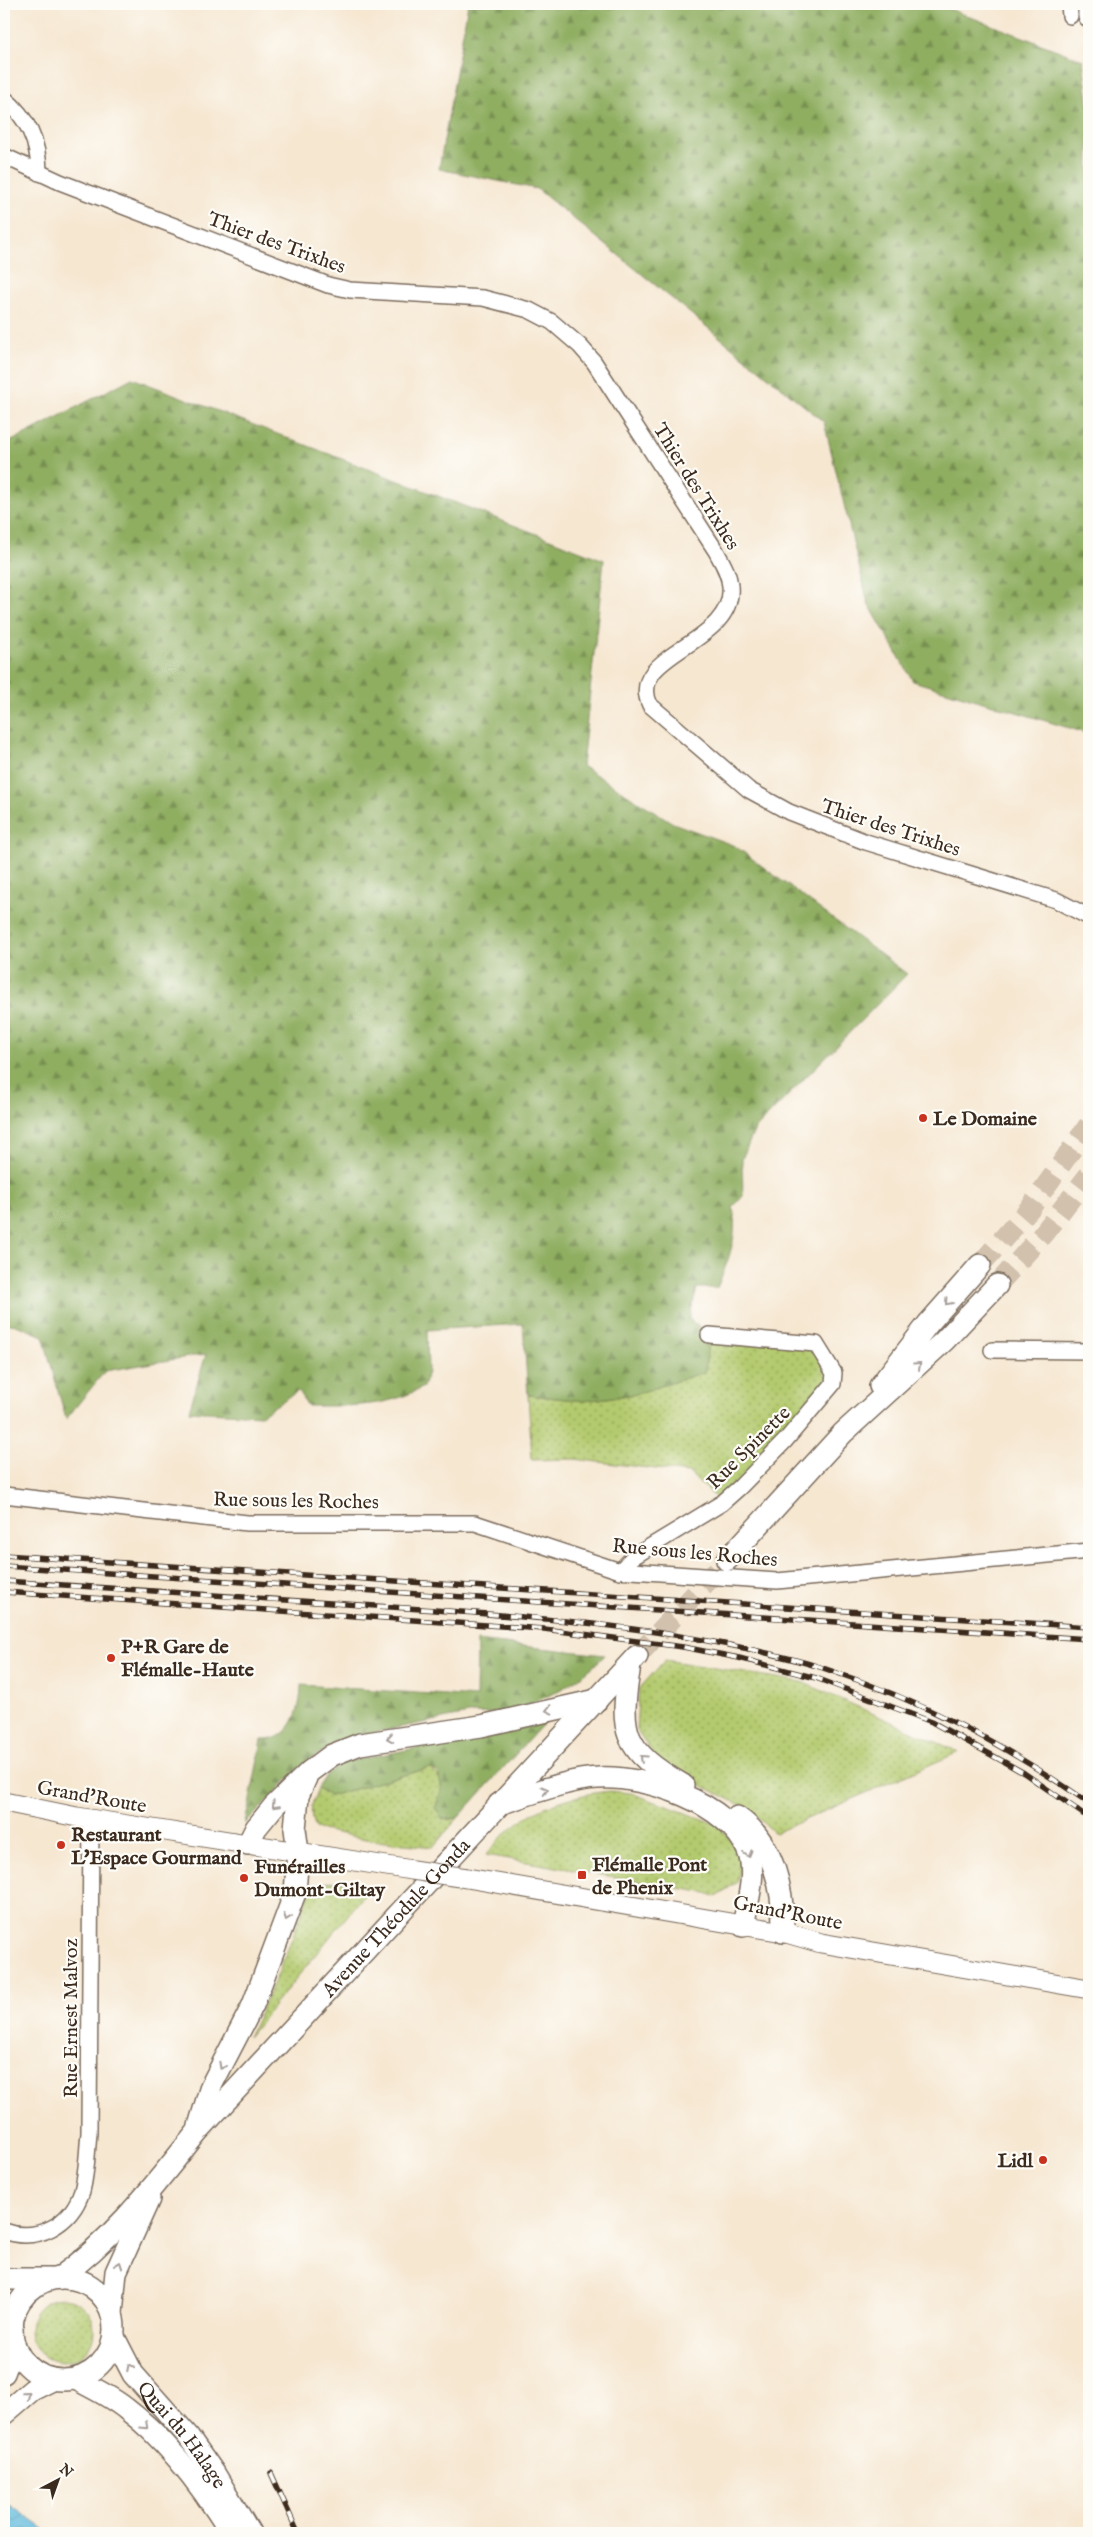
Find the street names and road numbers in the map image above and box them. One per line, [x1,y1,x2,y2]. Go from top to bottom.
street label: Thier des Trixhes [204,207,349,280]
street label: Thier des Trixhes [647,419,745,555]
street label: Thier des Trixhes [818,794,963,863]
street label: Rue Spinette [702,1401,796,1495]
street label: Rue sous les Roches [213,1488,379,1515]
street label: Rue sous les Roches [611,1534,779,1573]
street label: Grand'Route [35,1776,149,1819]
street label: Avenue Théodule Gonda [316,1833,476,2004]
street label: Grand'Route [731,1891,845,1936]
street label: Rue Ernest Malvoz [59,1938,84,2098]
street label: Quai du Halage [131,2377,231,2494]

